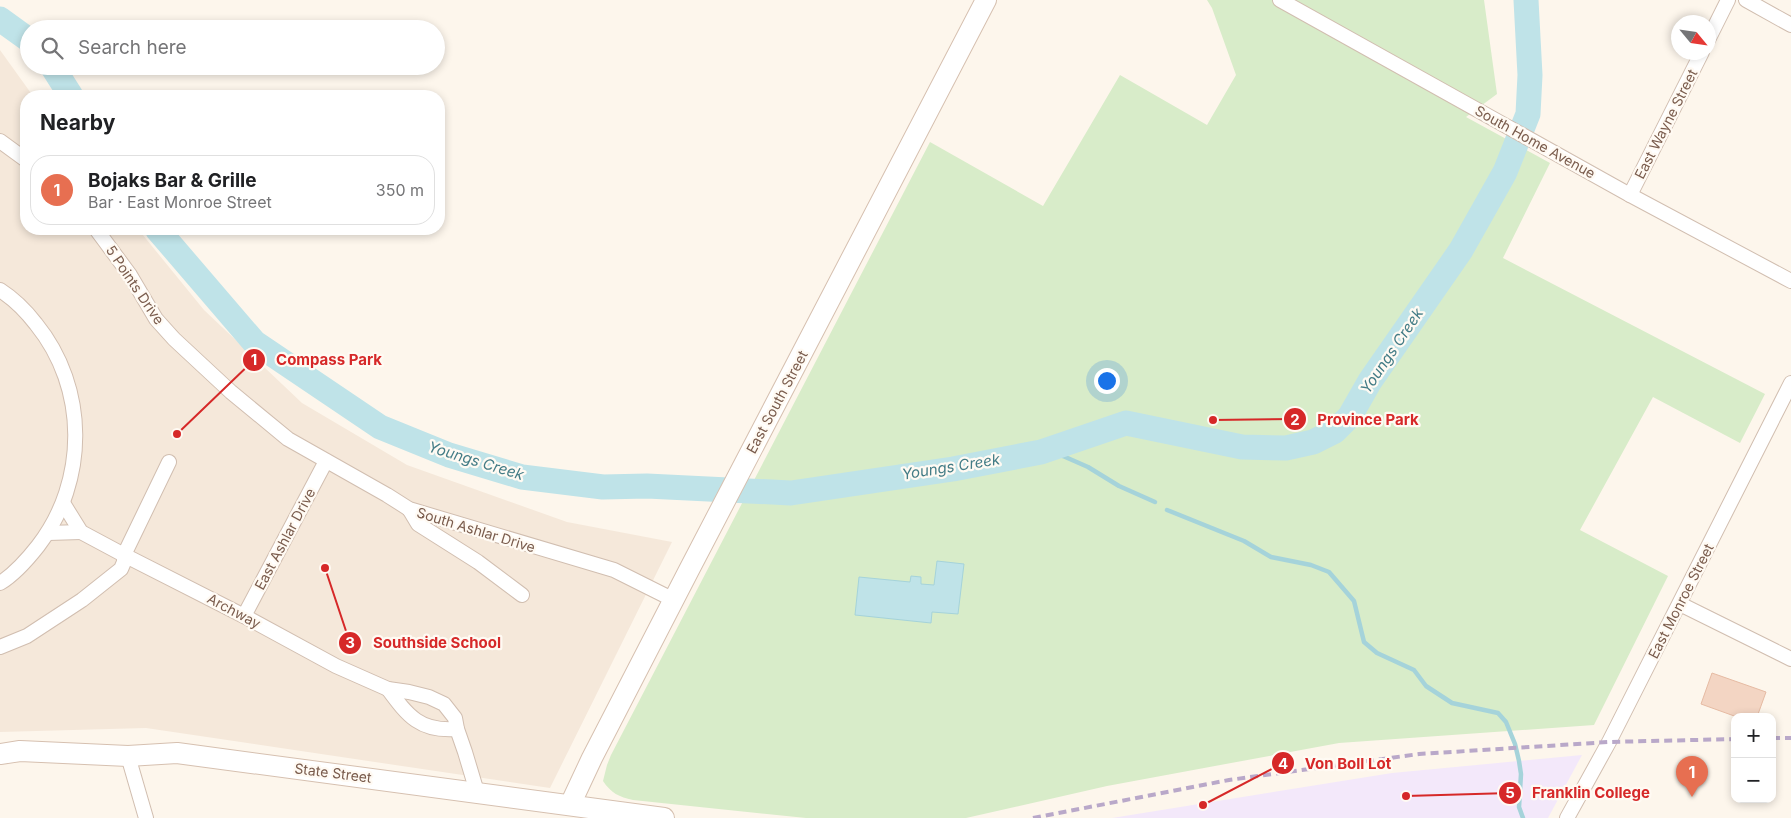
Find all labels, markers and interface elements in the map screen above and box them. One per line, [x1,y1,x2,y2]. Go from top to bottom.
north arrow [1671,15,1716,60]
search box [20,20,445,75]
icon: search [38,34,66,62]
text: Search here [78,36,187,59]
street label: East Wayne Street [1631,66,1701,181]
street label: South Home Avenue [1472,101,1598,182]
text: Nearby [40,110,115,135]
text: Bojaks Bar & Grille [88,169,257,192]
text: 1 [54,180,60,200]
text: 350 m [376,180,424,200]
text: Bar · East Monroe Street [88,192,272,212]
street label: 5 Points Drive [103,242,168,328]
water label: Youngs Creek [1356,304,1428,397]
callout: Compass Park [241,345,392,375]
street label: East South Street [742,347,811,456]
text: 1 [251,350,257,369]
text: Compass Park [276,350,382,369]
your location [1094,368,1120,394]
callout: Province Park [1282,404,1429,434]
text: 2 [1290,410,1300,429]
text: Province Park [1317,410,1419,429]
water label: Youngs Creek [426,437,527,484]
water label: Youngs Creek [901,449,1002,484]
street label: East Ashlar Drive [251,485,319,593]
street label: South Ashlar Drive [415,503,537,556]
street label: East Monroe Street [1644,540,1717,661]
street label: Archway [205,589,264,632]
callout: Southside School [338,628,511,658]
text: 3 [345,633,355,652]
text: Southside School [373,633,501,652]
map controls [1731,713,1776,803]
button: + [1731,713,1776,758]
callout: Von Boll Lot [1270,748,1402,778]
text: 4 [1278,754,1288,773]
text: Von Boll Lot [1305,754,1392,773]
pin: 1 [1676,756,1708,797]
button: − [1731,758,1776,803]
street label: State Street [294,759,373,786]
callout: Franklin College [1497,778,1660,808]
text: 5 [1505,783,1515,802]
text: Franklin College [1532,783,1650,802]

